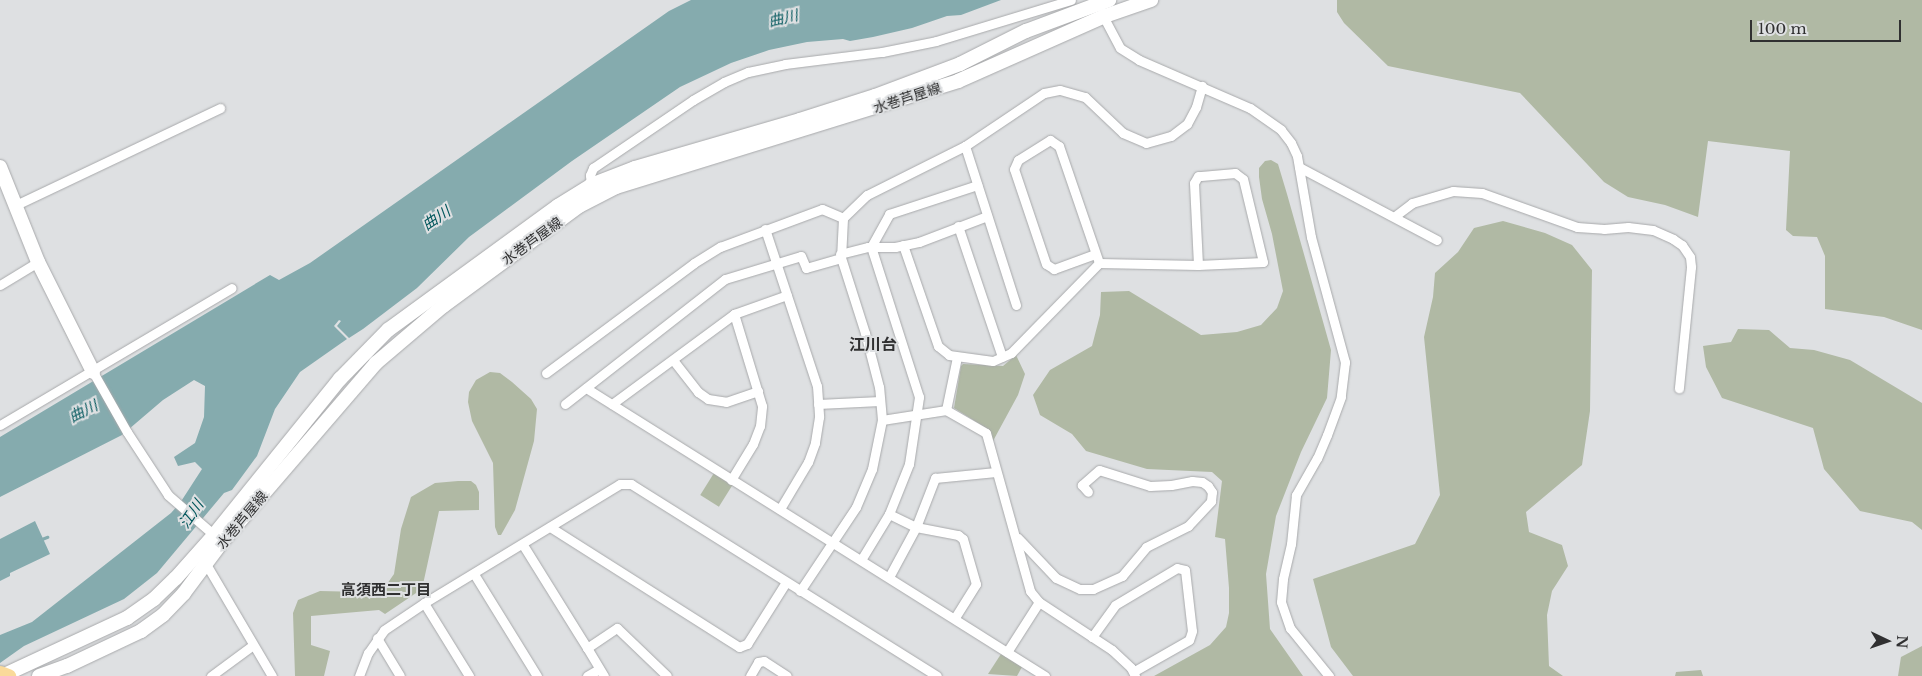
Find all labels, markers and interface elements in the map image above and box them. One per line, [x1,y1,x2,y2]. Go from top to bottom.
water label: 曲川 [766,6,800,30]
scale bar [1752,10,1903,42]
text: 100 m [1758,19,1807,38]
street label: 水巻芦屋線 [871,79,943,117]
water label: 曲川 [419,202,453,234]
street label: 水巻芦屋線 [499,214,565,268]
district label: 江川台 [849,334,897,354]
water label: 曲川 [66,396,100,426]
street label: 水巻芦屋線 [213,488,271,552]
water label: 江川 [175,497,207,531]
district label: 高須西二丁目 [341,581,431,599]
north arrow [1862,616,1912,666]
text: N [1893,635,1911,649]

